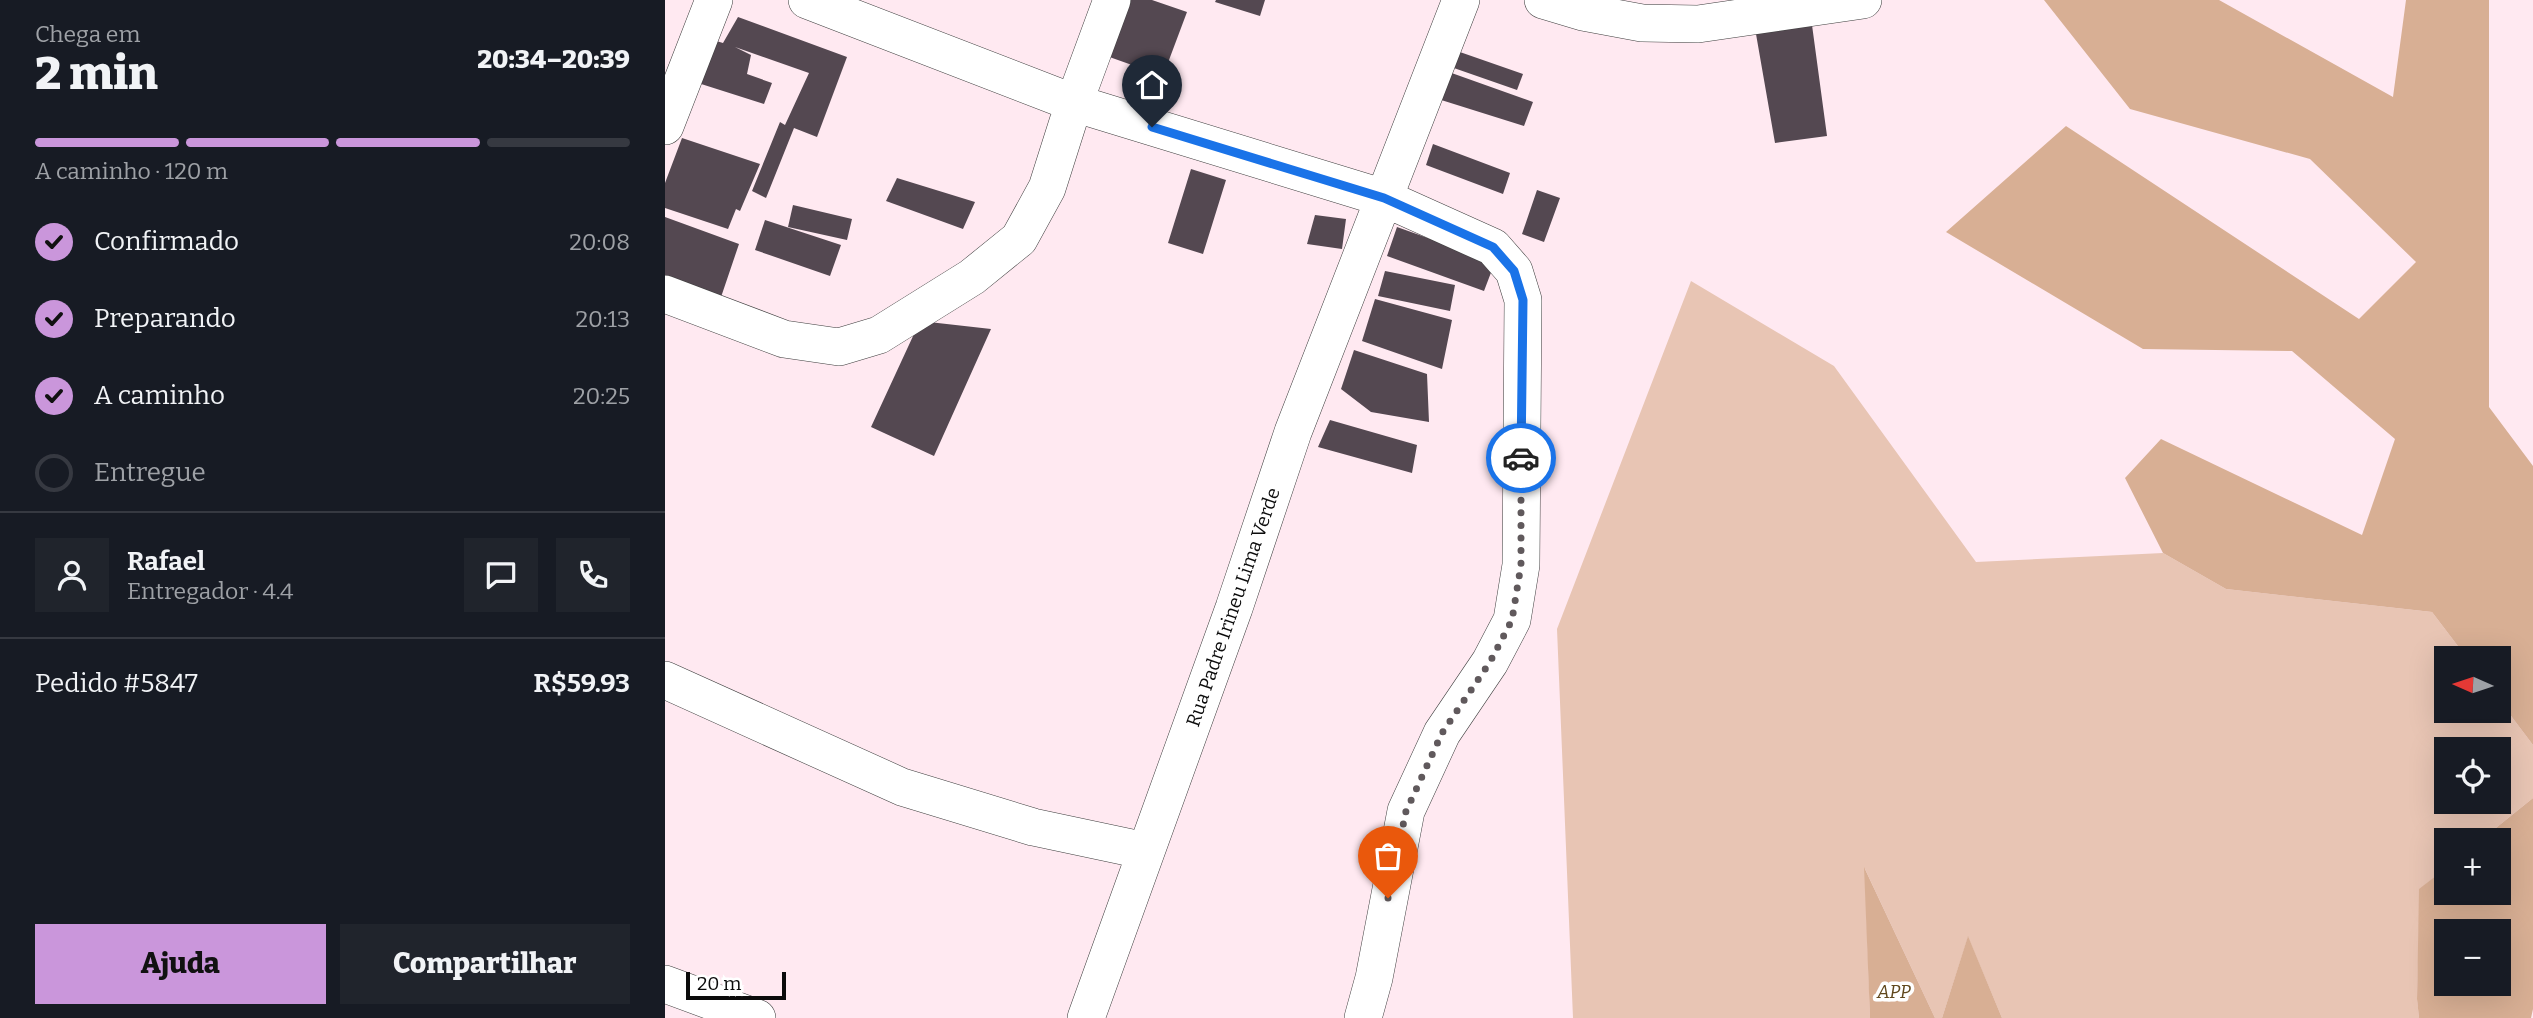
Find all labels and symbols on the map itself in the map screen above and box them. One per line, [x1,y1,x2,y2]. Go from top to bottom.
pin [1122,55,1182,127]
courier [1486,423,1556,493]
street label: Rua Padre Irineu Lima Verde [1181,484,1285,730]
north arrow [2434,646,2511,723]
pin [1358,826,1418,898]
scale bar [686,969,786,1001]
park label: APP [1876,980,1912,1003]

